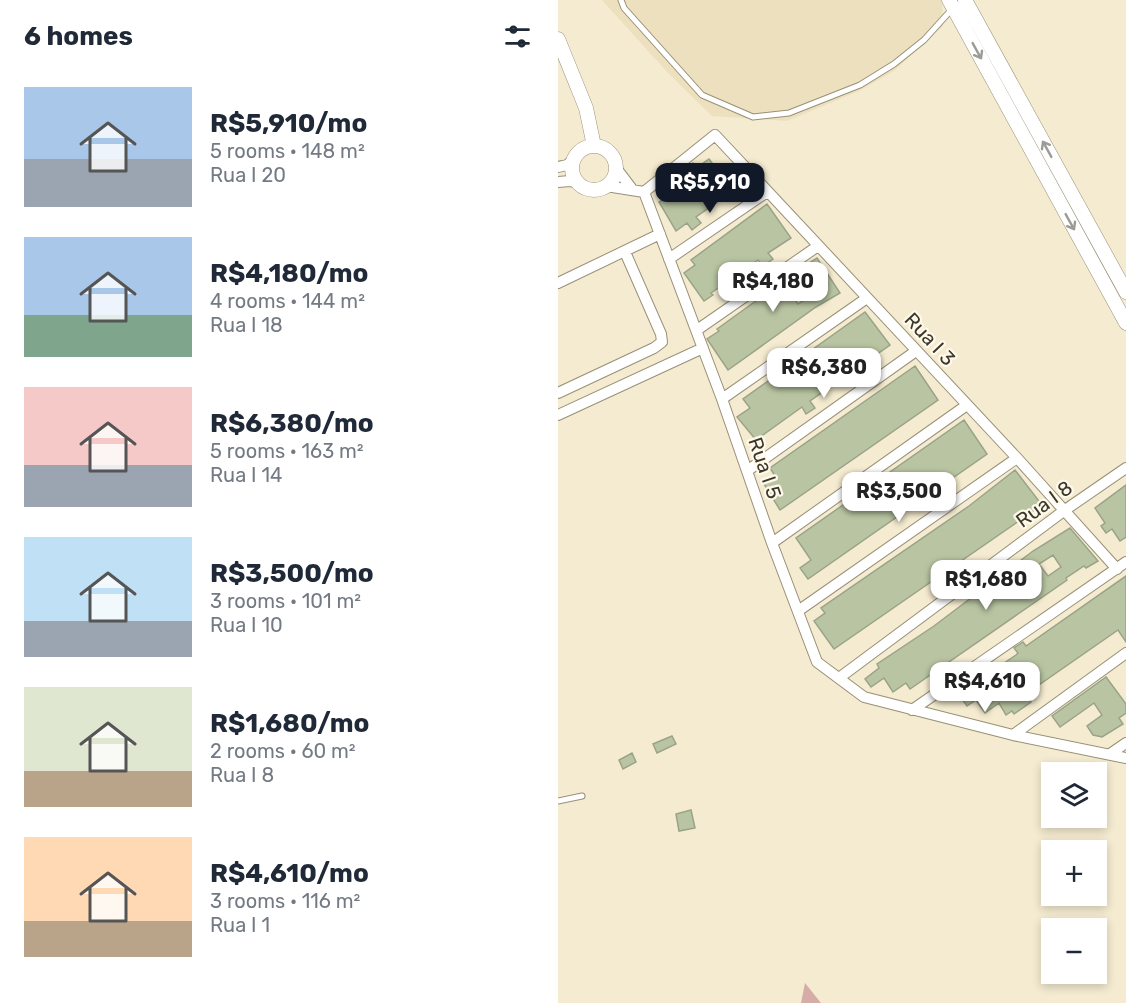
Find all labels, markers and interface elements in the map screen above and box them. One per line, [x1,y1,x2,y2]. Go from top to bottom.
icon: filters [501,20,534,53]
text: 6 homes [24,21,133,52]
one-way arrow [971,42,983,59]
text: R$5,910/mo [210,108,367,139]
icon: home [72,111,144,183]
text: 5 rooms · 148 m² [210,139,365,163]
one-way arrow [1041,140,1052,158]
text: Rua I 20 [210,163,286,187]
pin: R$5,910 [655,163,765,214]
text: R$5,910 [669,170,751,194]
one-way arrow [1065,213,1077,230]
text: R$4,180/mo [210,258,368,289]
icon: home [72,261,144,333]
pin: R$4,180 [718,262,828,313]
text: R$4,180 [732,269,814,293]
text: 4 rooms · 144 m² [210,289,365,313]
street label: Rua I 3 [900,308,960,370]
text: Rua I 18 [210,313,283,337]
pin: R$6,380 [769,348,879,399]
text: R$6,380 [781,355,867,379]
text: R$6,380/mo [210,408,374,439]
icon: home [72,411,144,483]
street label: Rua I 5 [743,434,787,502]
text: 5 rooms · 163 m² [210,439,364,463]
text: Rua I 14 [210,463,282,487]
pin: R$3,500 [844,472,954,523]
street label: Rua I 8 [1011,475,1077,533]
text: R$3,500 [856,479,942,503]
text: R$3,500/mo [210,558,374,589]
pin: R$1,680 [931,560,1041,611]
icon: home [72,561,144,633]
text: R$1,680 [945,567,1027,591]
text: 3 rooms · 101 m² [210,589,361,613]
text: Rua I 10 [210,613,283,637]
pin: R$4,610 [930,662,1040,713]
text: R$4,610 [944,669,1026,693]
text: R$1,680/mo [210,708,369,739]
icon: home [72,711,144,783]
text: 2 rooms · 60 m² [210,739,356,763]
map controls [1041,762,1107,984]
button: layers [1041,762,1107,828]
text: Rua I 8 [210,763,274,787]
button: + [1041,840,1107,906]
text: R$4,610/mo [210,858,369,889]
icon: home [72,861,144,933]
text: 3 rooms · 116 m² [210,889,360,913]
text: Rua I 1 [210,913,270,937]
button: − [1041,918,1107,984]

